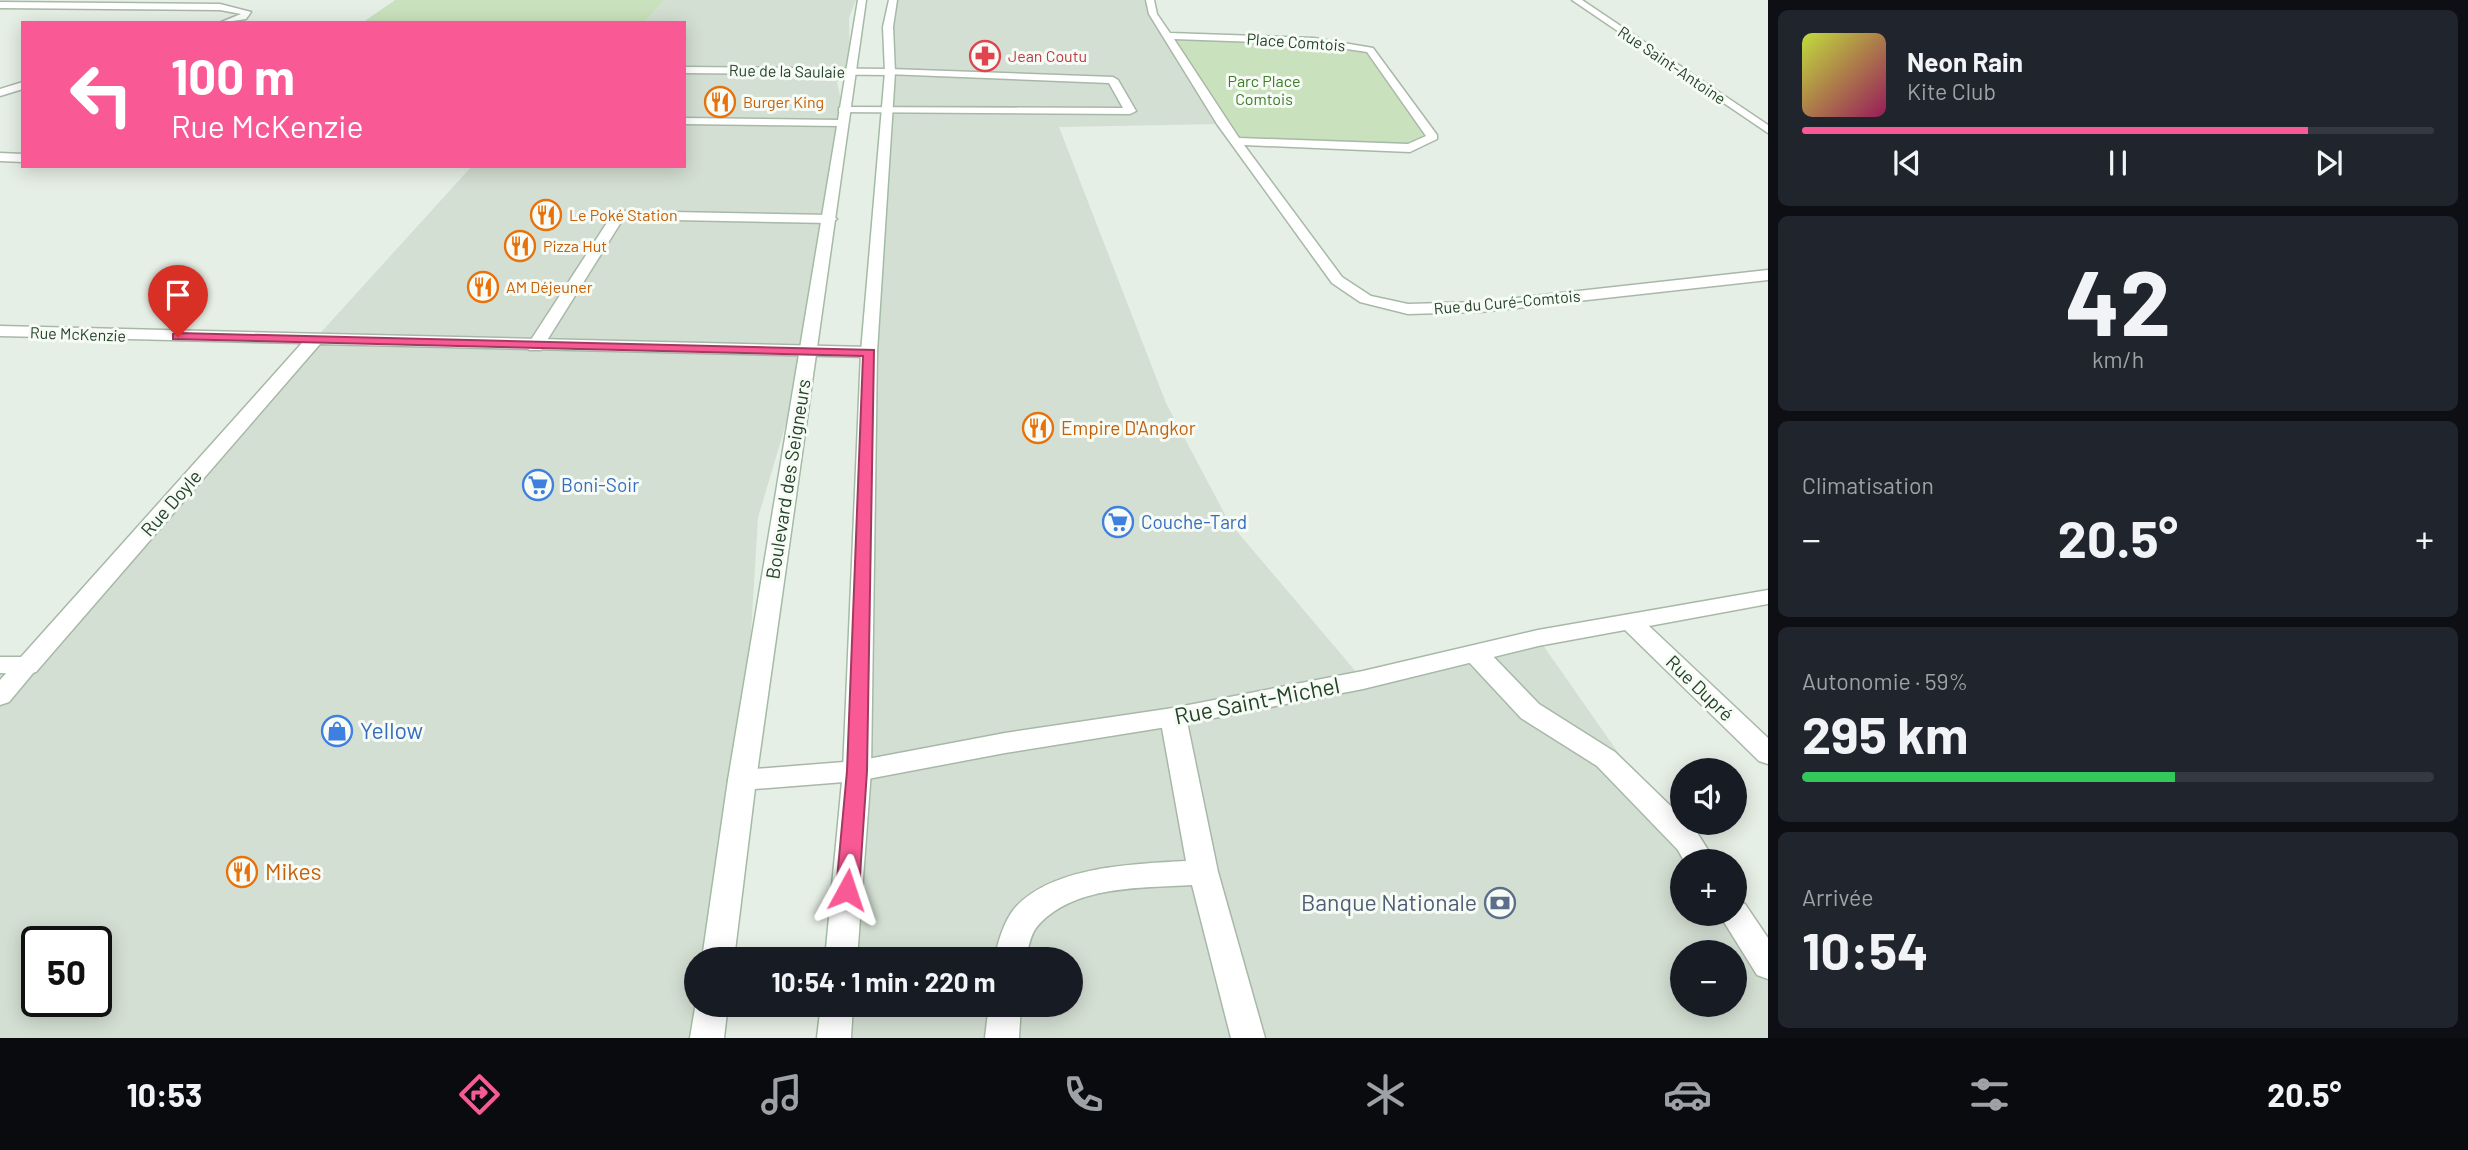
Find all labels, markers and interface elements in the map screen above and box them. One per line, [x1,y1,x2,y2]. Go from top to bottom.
street label: Rue Saint-Antoine [1615,21,1730,108]
street label: Place Comtois [1246,29,1346,54]
pharmacy icon: Jean Coutu [968,39,1002,73]
text: 100 m [171,46,295,105]
place label: Jean Coutu [1008,46,1087,65]
text: Neon Rain [1907,46,2023,77]
icon: left [56,49,147,140]
street label: Rue de la Saulaie [729,60,845,81]
park label: Parc Place Comtois [1228,71,1301,108]
text: Kite Club [1907,77,1996,105]
restaurant icon: Burger King [703,85,737,119]
place label: Burger King [743,92,824,111]
text: Rue McKenzie [171,106,364,144]
icon: previous [1888,144,1926,182]
icon: pause [2099,144,2137,182]
icon: next [2310,144,2348,182]
restaurant icon: Le Poké Station [529,198,563,232]
place label: Le Poké Station [569,205,678,224]
restaurant icon: Pizza Hut [503,229,537,263]
place label: Pizza Hut [543,236,607,255]
text: 42 [2065,245,2171,354]
pin [148,265,208,337]
restaurant icon: AM Déjeuner [466,270,500,304]
icon: arrive [159,276,197,314]
place label: AM Déjeuner [506,277,593,296]
street label: Rue du Curé-Comtois [1433,286,1581,317]
street label: Rue McKenzie [30,322,126,345]
text: km/h [2092,345,2144,373]
street label: Boulevard des Seigneurs [760,377,815,581]
restaurant icon: Empire D'Angkor [1021,411,1055,445]
place label: Empire D'Angkor [1061,416,1196,439]
street label: Rue Doyle [135,465,206,541]
supermarket icon: Boni-Soir [521,468,555,502]
text: Climatisation [1802,471,1934,499]
place label: Boni-Soir [561,473,639,496]
supermarket icon: Couche-Tard [1101,505,1135,539]
text: 20.5° [2058,506,2178,568]
place label: Couche-Tard [1141,510,1247,533]
text: − [1802,515,1821,561]
text: + [2415,515,2434,561]
street label: Rue Dupré [1662,650,1739,725]
text: Autonomie · 59% [1802,667,1968,695]
street label: Rue Saint-Michel [1172,670,1342,730]
text: 295 km [1802,702,1968,764]
shop icon: Yellow [320,714,354,748]
place label: Yellow [360,716,423,744]
map controls [1670,758,1747,1017]
button: sound [1670,758,1747,835]
button: + [1670,849,1747,926]
position arrow [810,853,884,927]
restaurant icon: Mikes [225,855,259,889]
place label: Mikes [265,857,322,885]
text: Arrivée [1802,883,1874,911]
bank icon: Banque Nationale [1483,886,1517,920]
place label: Banque Nationale [1301,888,1477,916]
text: 10:54 [1802,918,1928,980]
speed limit sign: 50 [21,926,112,1017]
button: − [1670,940,1747,1017]
text: 10:54 · 1 min · 220 m [771,966,996,997]
icon: directions [455,1070,504,1119]
icon: music [757,1070,806,1119]
icon: phone [1059,1070,1108,1119]
icon: climate [1361,1070,1410,1119]
icon: car [1663,1070,1712,1119]
icon: filters [1965,1070,2014,1119]
text: 10:53 [127,1075,202,1113]
text: 20.5° [2267,1075,2341,1113]

